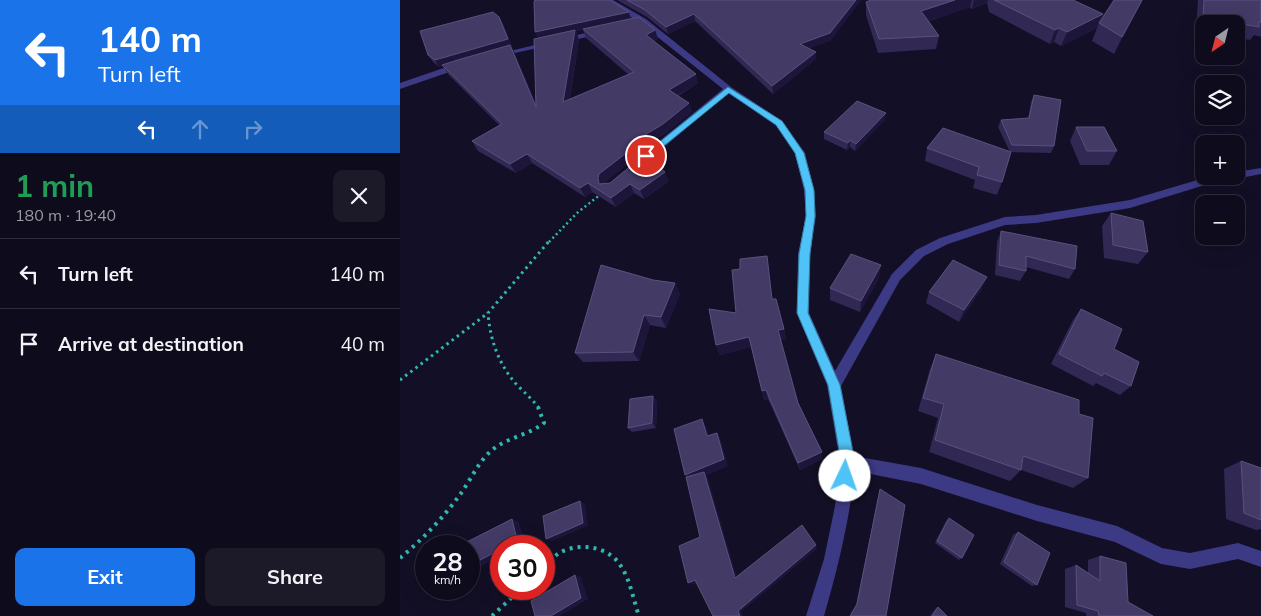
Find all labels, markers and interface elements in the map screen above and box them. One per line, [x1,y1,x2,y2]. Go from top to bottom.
north arrow [1195,15,1245,65]
map controls [1195,15,1245,245]
text: 140 m [98,17,202,61]
icon: left [15,20,80,85]
text: Turn left [98,60,181,88]
button: layers [1195,75,1245,125]
icon: left [133,115,161,143]
icon: ahead [186,115,214,143]
icon: right [239,115,267,143]
pin [625,135,667,177]
button: + [1195,135,1245,185]
icon: arrive [632,142,660,170]
text: 1 min [15,167,94,205]
button: close [333,170,385,222]
button: − [1195,195,1245,245]
text: 180 m · 19:40 [15,205,116,225]
icon: left [15,260,43,288]
text: Turn left [58,262,133,286]
text: 140 m [329,262,385,286]
icon: arrive [15,330,43,358]
text: Arrive at destination [58,332,244,356]
text: 40 m [341,332,385,356]
position arrow [818,449,870,501]
speed limit sign: 30 [490,535,555,600]
text: 28 [432,546,463,577]
button: Exit [15,548,195,606]
button: Share [205,548,385,606]
text: km/h [434,572,461,587]

